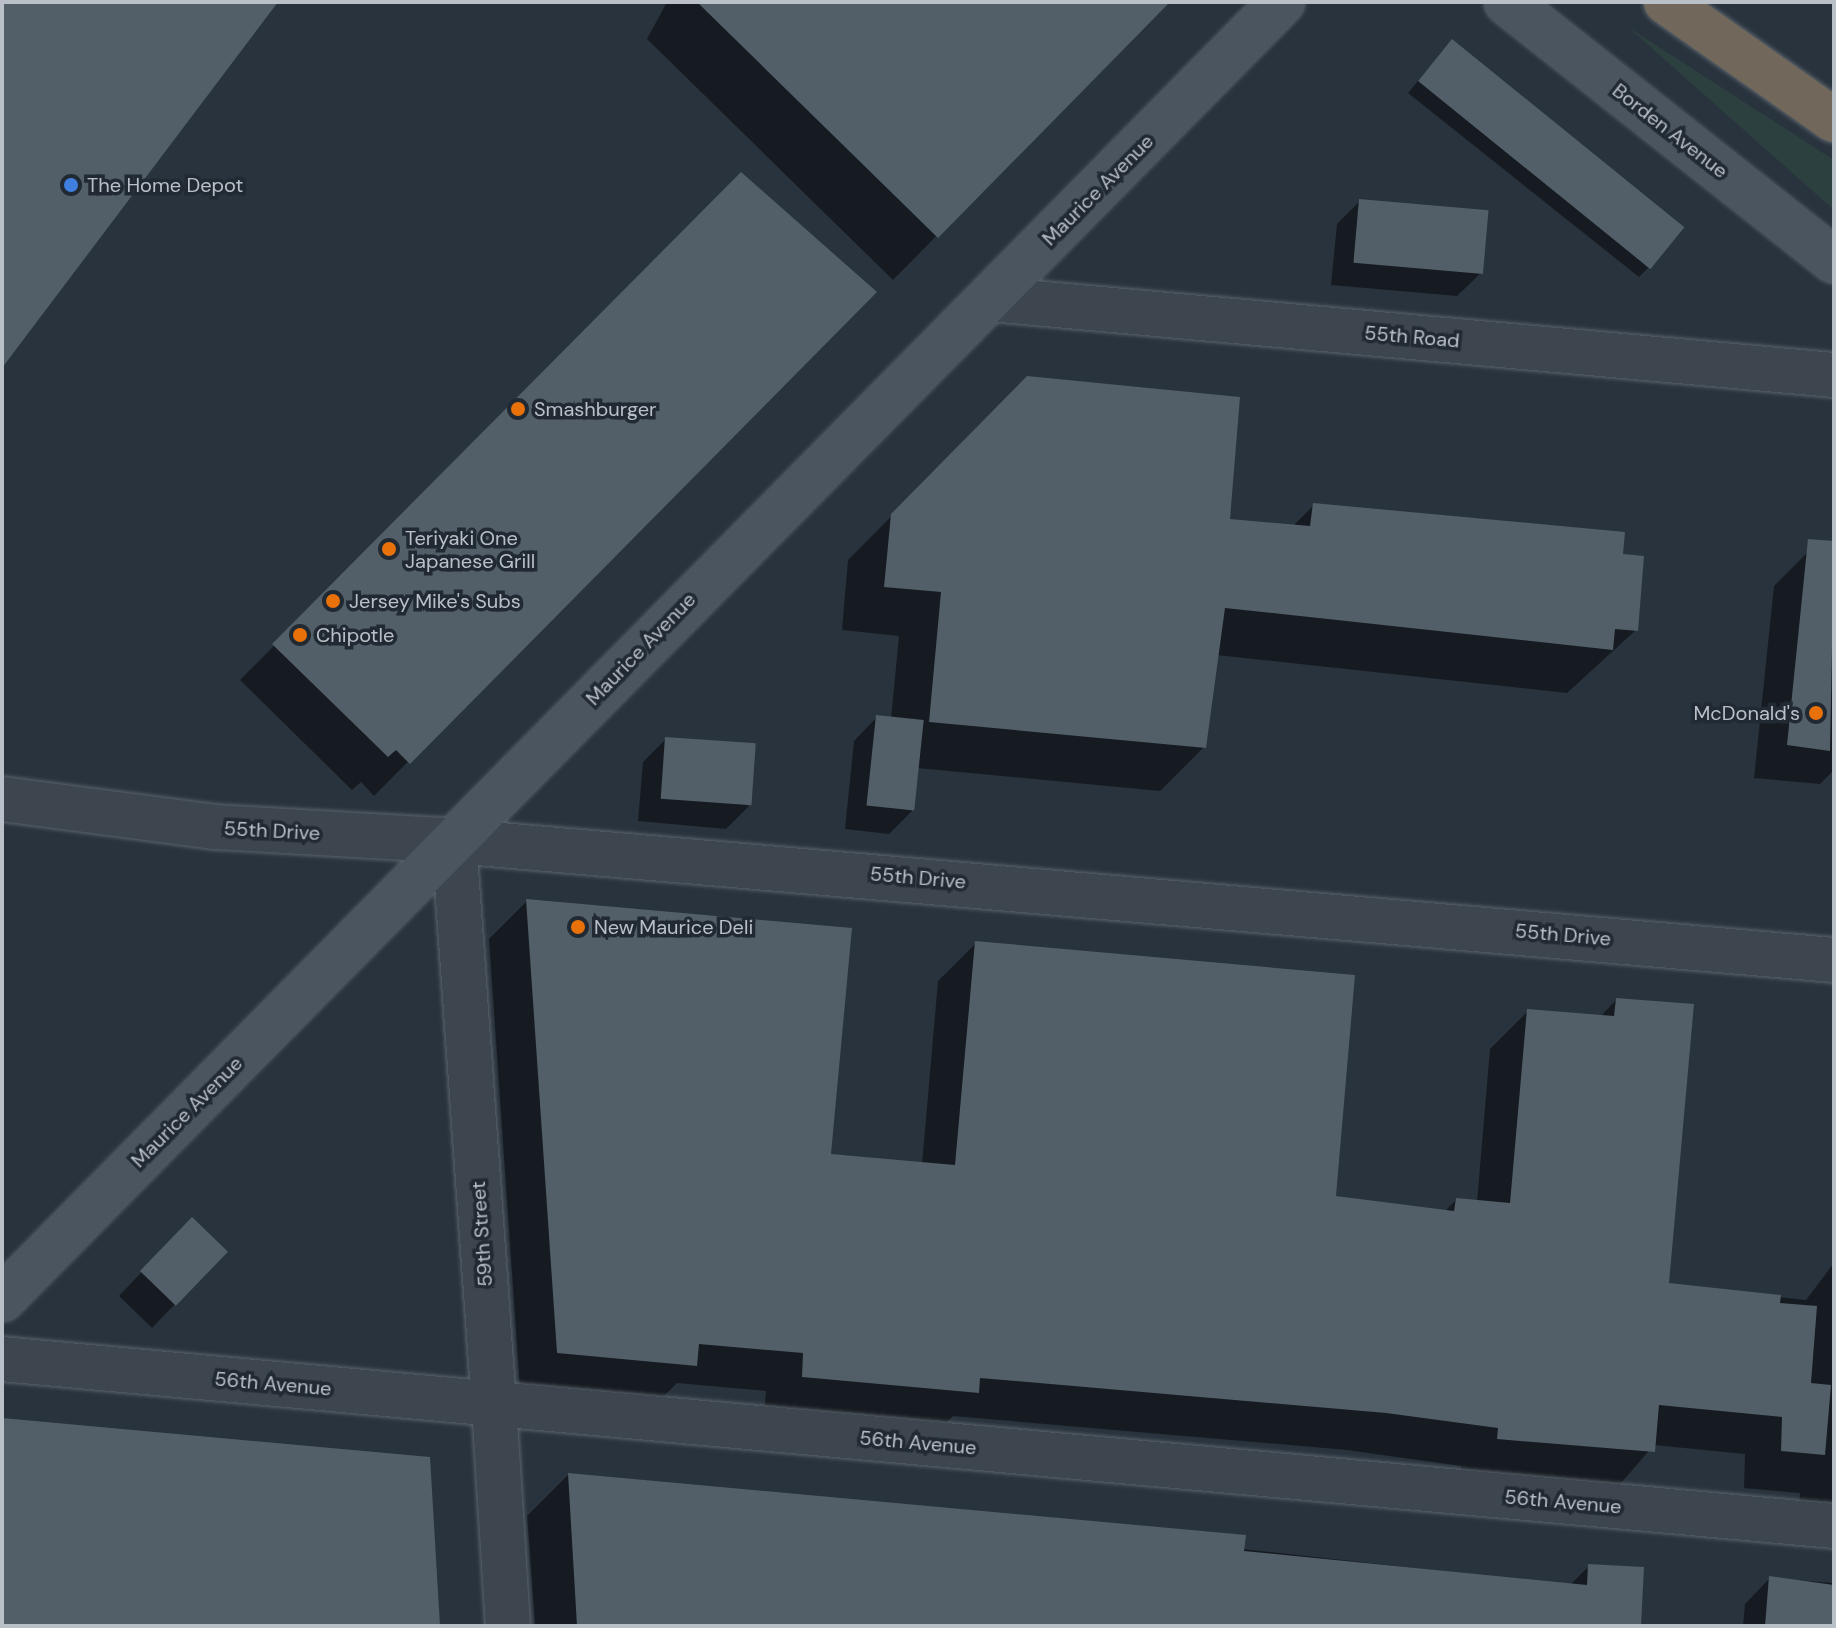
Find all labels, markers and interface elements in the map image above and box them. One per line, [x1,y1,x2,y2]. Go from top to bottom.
street label: Borden Avenue [1608,79,1732,183]
street label: Maurice Avenue [1037,129,1159,251]
place label: The Home Depot [87,173,243,197]
marker: The Home Depot [62,176,80,194]
street label: 55th Road [1363,321,1461,353]
place label: Smashburger [534,397,656,421]
marker: Smashburger [509,400,527,418]
place label: Teriyaki One Japanese Grill [405,526,535,573]
marker: Teriyaki One Japanese Grill [380,540,398,558]
street label: Maurice Avenue [581,588,701,710]
place label: Jersey Mike's Subs [349,589,521,613]
marker: Jersey Mike's Subs [324,592,342,610]
place label: Chipotle [316,623,394,647]
marker: Chipotle [291,626,309,644]
place label: McDonald's [1694,701,1800,725]
marker: McDonald's [1807,704,1825,722]
street label: 55th Drive [223,816,321,846]
street label: 55th Drive [869,862,967,894]
place label: New Maurice Deli [594,915,753,939]
marker: New Maurice Deli [569,918,587,936]
street label: 55th Drive [1514,919,1612,951]
street label: Maurice Avenue [126,1051,248,1173]
street label: 59th Street [466,1181,498,1287]
street label: 56th Avenue [213,1367,333,1401]
street label: 56th Avenue [858,1426,978,1460]
street label: 56th Avenue [1503,1485,1623,1519]

